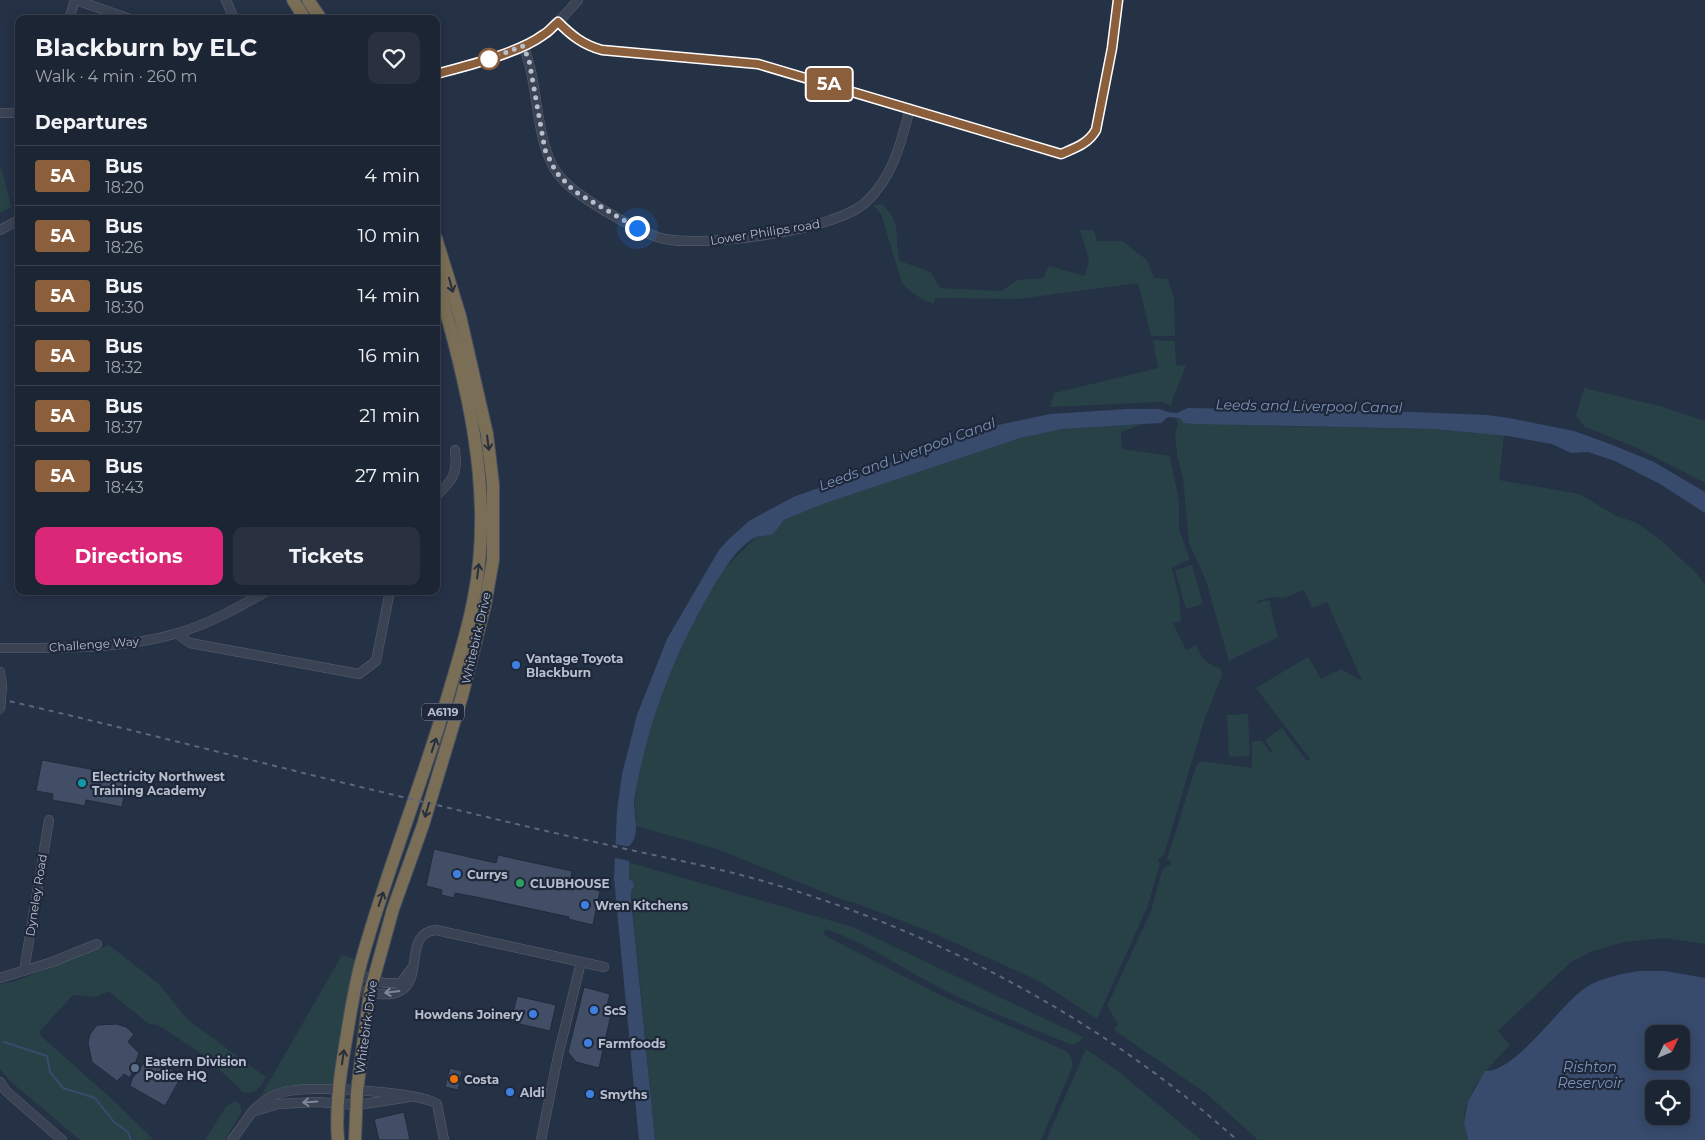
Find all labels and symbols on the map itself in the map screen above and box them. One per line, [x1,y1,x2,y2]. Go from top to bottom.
unlabelled marker [478,48,500,70]
line badge: 5A [806,68,852,100]
your location [625,216,650,241]
street label: Lower Philips road [709,216,821,248]
one-way arrow [447,276,457,292]
water label: Leeds and Liverpool Canal [1215,395,1403,417]
water label: Leeds and Liverpool Canal [816,413,998,494]
one-way arrow [483,435,493,451]
one-way arrow [473,563,483,579]
street label: Whitebirk Drive [458,590,494,686]
street label: Challenge Way [49,633,140,655]
place label: Vantage Toyota Blackburn [525,651,624,680]
marker: Vantage Toyota Blackburn [510,659,522,671]
road number: A6119 [422,704,464,720]
one-way arrow [429,738,439,754]
place label: Electricity Northwest Training Academy [92,769,226,798]
marker: Electricity Northwest Training Academy [76,777,88,789]
one-way arrow [422,802,432,818]
street label: Dyneley Road [22,853,50,937]
place label: Currys [467,867,508,882]
marker: Currys [451,868,463,880]
place label: CLUBHOUSE [530,876,609,891]
marker: CLUBHOUSE [514,877,526,889]
one-way arrow [377,892,386,907]
place label: Wren Kitchens [595,898,689,913]
marker: Wren Kitchens [579,899,591,911]
street label: Whitebirk Drive [352,979,380,1075]
one-way arrow [384,987,400,997]
place label: ScS [604,1003,627,1018]
marker: ScS [588,1004,600,1016]
place label: Howdens Joinery [414,1007,524,1022]
marker: Howdens Joinery [527,1008,539,1020]
north arrow [1645,1025,1690,1070]
place label: Farmfoods [598,1036,666,1051]
marker: Farmfoods [582,1037,594,1049]
one-way arrow [339,1049,349,1065]
place label: Eastern Division Police HQ [145,1054,247,1083]
water label: Rishton Reservoir [1557,1058,1623,1092]
marker: Eastern Division Police HQ [129,1062,141,1074]
place label: Costa [464,1072,499,1087]
marker: Costa [448,1073,460,1085]
place label: Aldi [519,1085,545,1100]
marker: Aldi [504,1086,516,1098]
place label: Smyths [600,1087,648,1102]
marker: Smyths [584,1088,596,1100]
one-way arrow [302,1098,318,1107]

